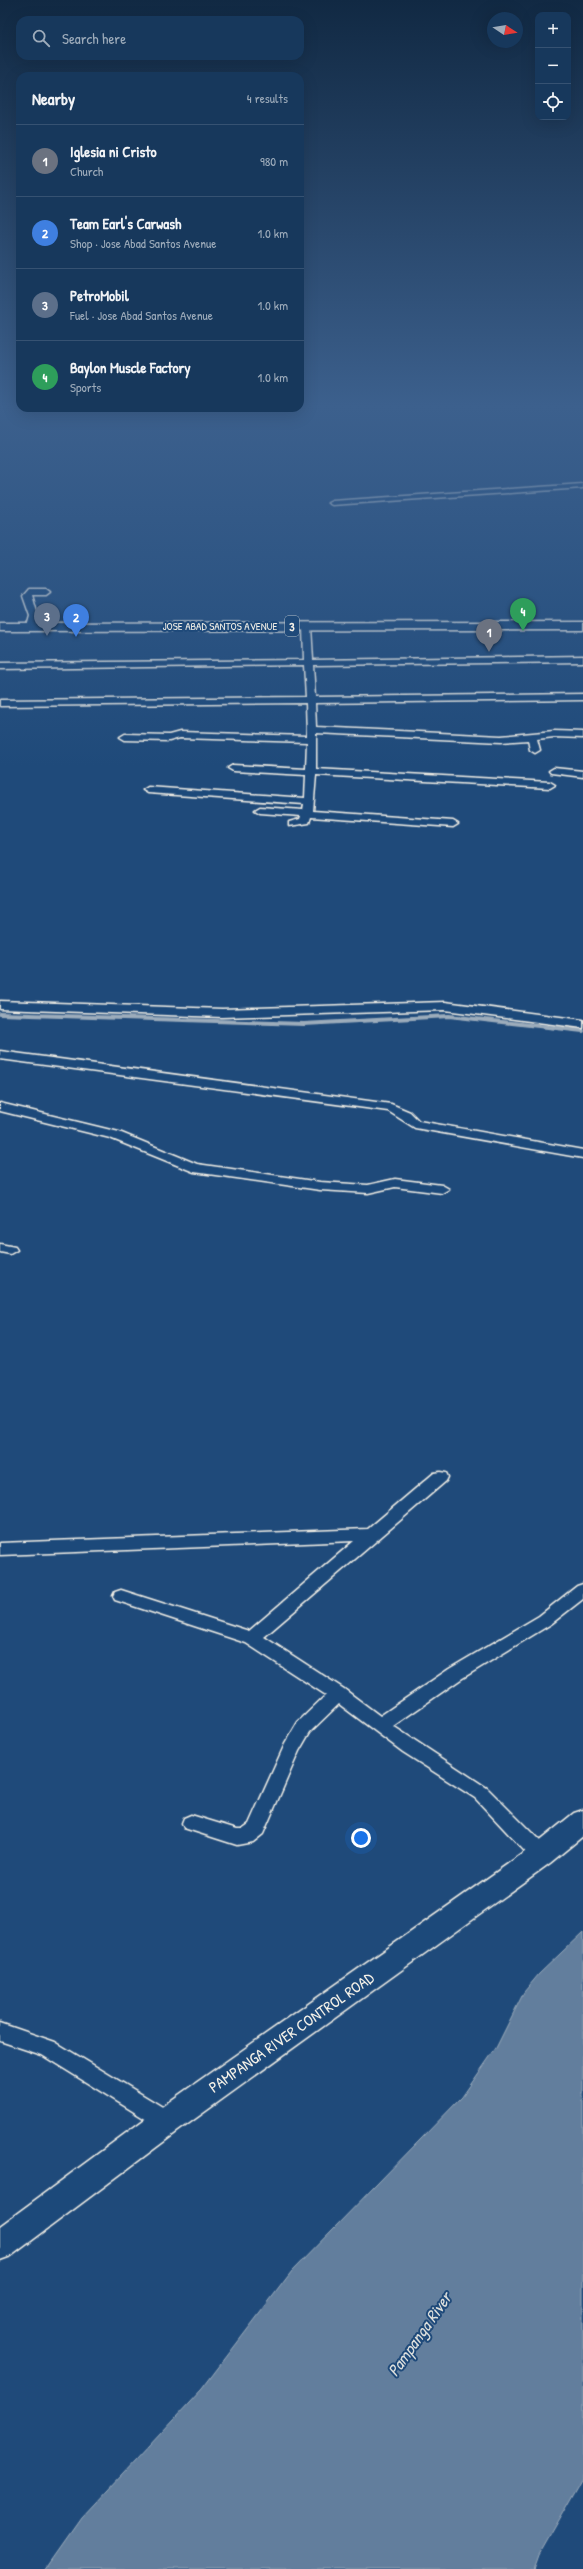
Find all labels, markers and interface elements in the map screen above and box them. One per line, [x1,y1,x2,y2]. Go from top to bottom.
north arrow [487,12,523,48]
map controls [535,12,571,120]
button: + [535,12,571,48]
search box [16,16,304,60]
icon: search [30,27,52,49]
text: Search here [62,28,126,49]
button: − [535,48,571,84]
button: locate [535,84,571,120]
text: Nearby [32,87,75,110]
text: 4 results [247,89,288,107]
text: Iglesia ni Cristo [70,141,157,162]
text: 1 [43,152,47,170]
text: 980 m [260,152,288,170]
text: Church [70,162,103,180]
text: Team Earl's Carwash [70,213,181,234]
text: 2 [42,224,48,242]
text: 1.0 km [257,224,288,242]
text: Shop · Jose Abad Santos Avenue [70,234,217,252]
text: PetroMobil [70,285,129,306]
text: 3 [42,296,48,314]
text: 1.0 km [257,296,288,314]
text: Fuel · Jose Abad Santos Avenue [70,306,213,324]
text: Baylon Muscle Factory [70,357,191,378]
text: 4 [43,368,47,386]
text: 1.0 km [257,368,288,386]
text: Sports [70,378,101,396]
pin: 4 [510,598,536,631]
pin: 3 [34,603,60,636]
pin: 2 [63,604,89,637]
road number: 3 [285,616,299,636]
street label: JOSE ABAD SANTOS AVENUE [163,619,278,633]
pin: 1 [476,619,502,652]
your location [351,1828,371,1848]
street label: PAMPANGA RIVER CONTROL ROAD [204,1966,378,2098]
water label: Pampanga River [382,2285,459,2381]

